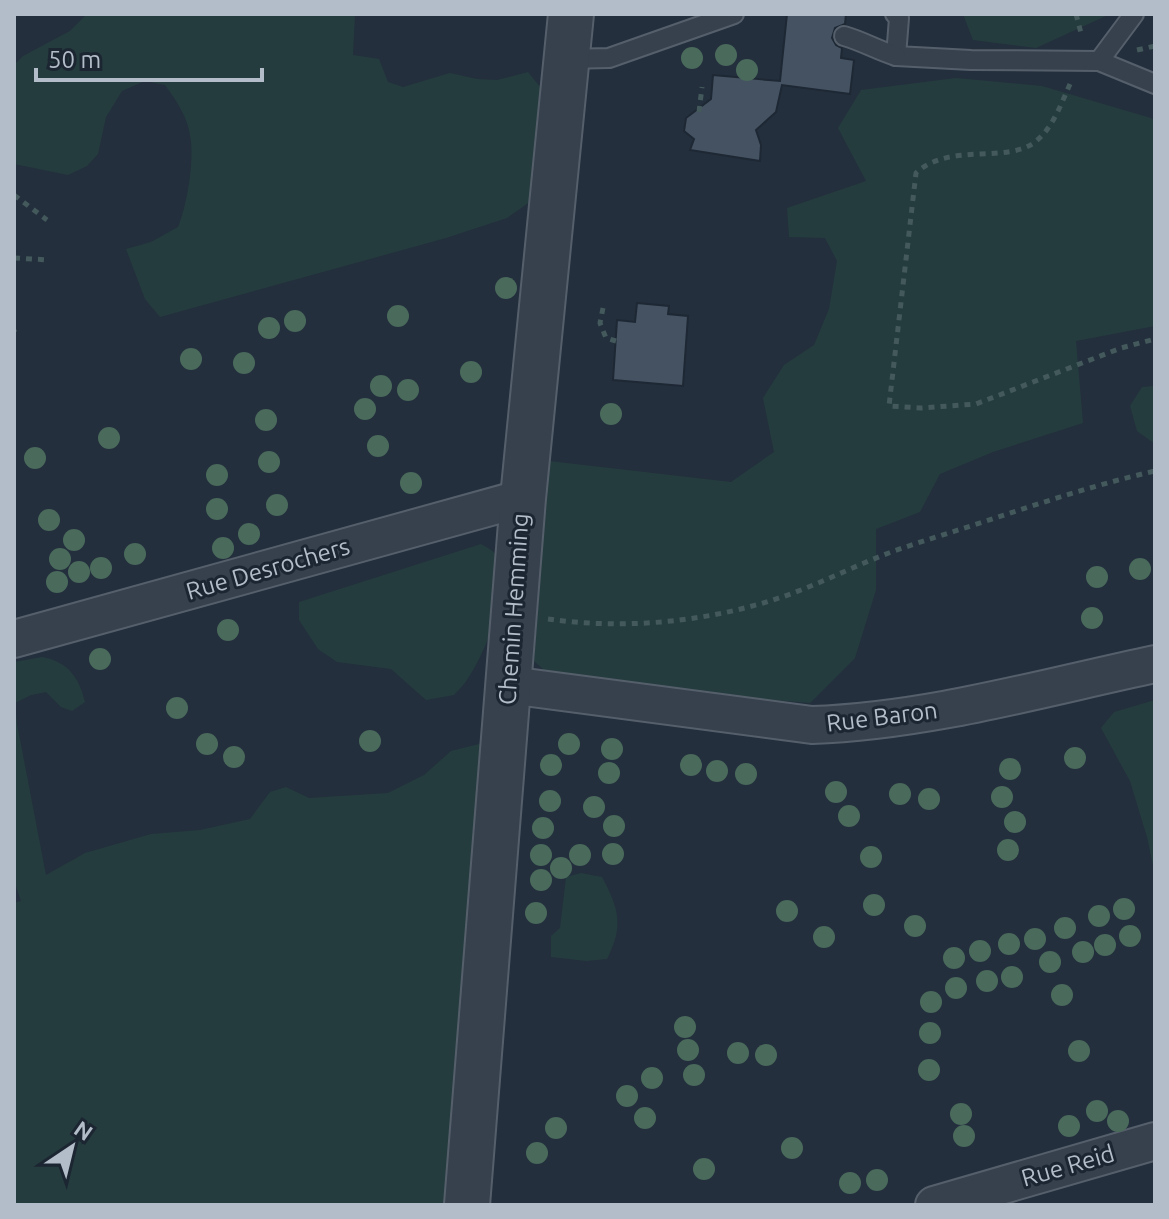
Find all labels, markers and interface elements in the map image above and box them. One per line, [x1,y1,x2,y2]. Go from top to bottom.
scale bar [36,32,262,82]
text: 50 m [48,46,101,73]
street label: Chemin Hemming [493,512,534,706]
street label: Rue Desrochers [183,532,353,605]
street label: Rue Baron [825,696,939,737]
north arrow [32,1107,112,1187]
text: N [70,1115,98,1145]
street label: Rue Reid [1018,1139,1117,1192]

